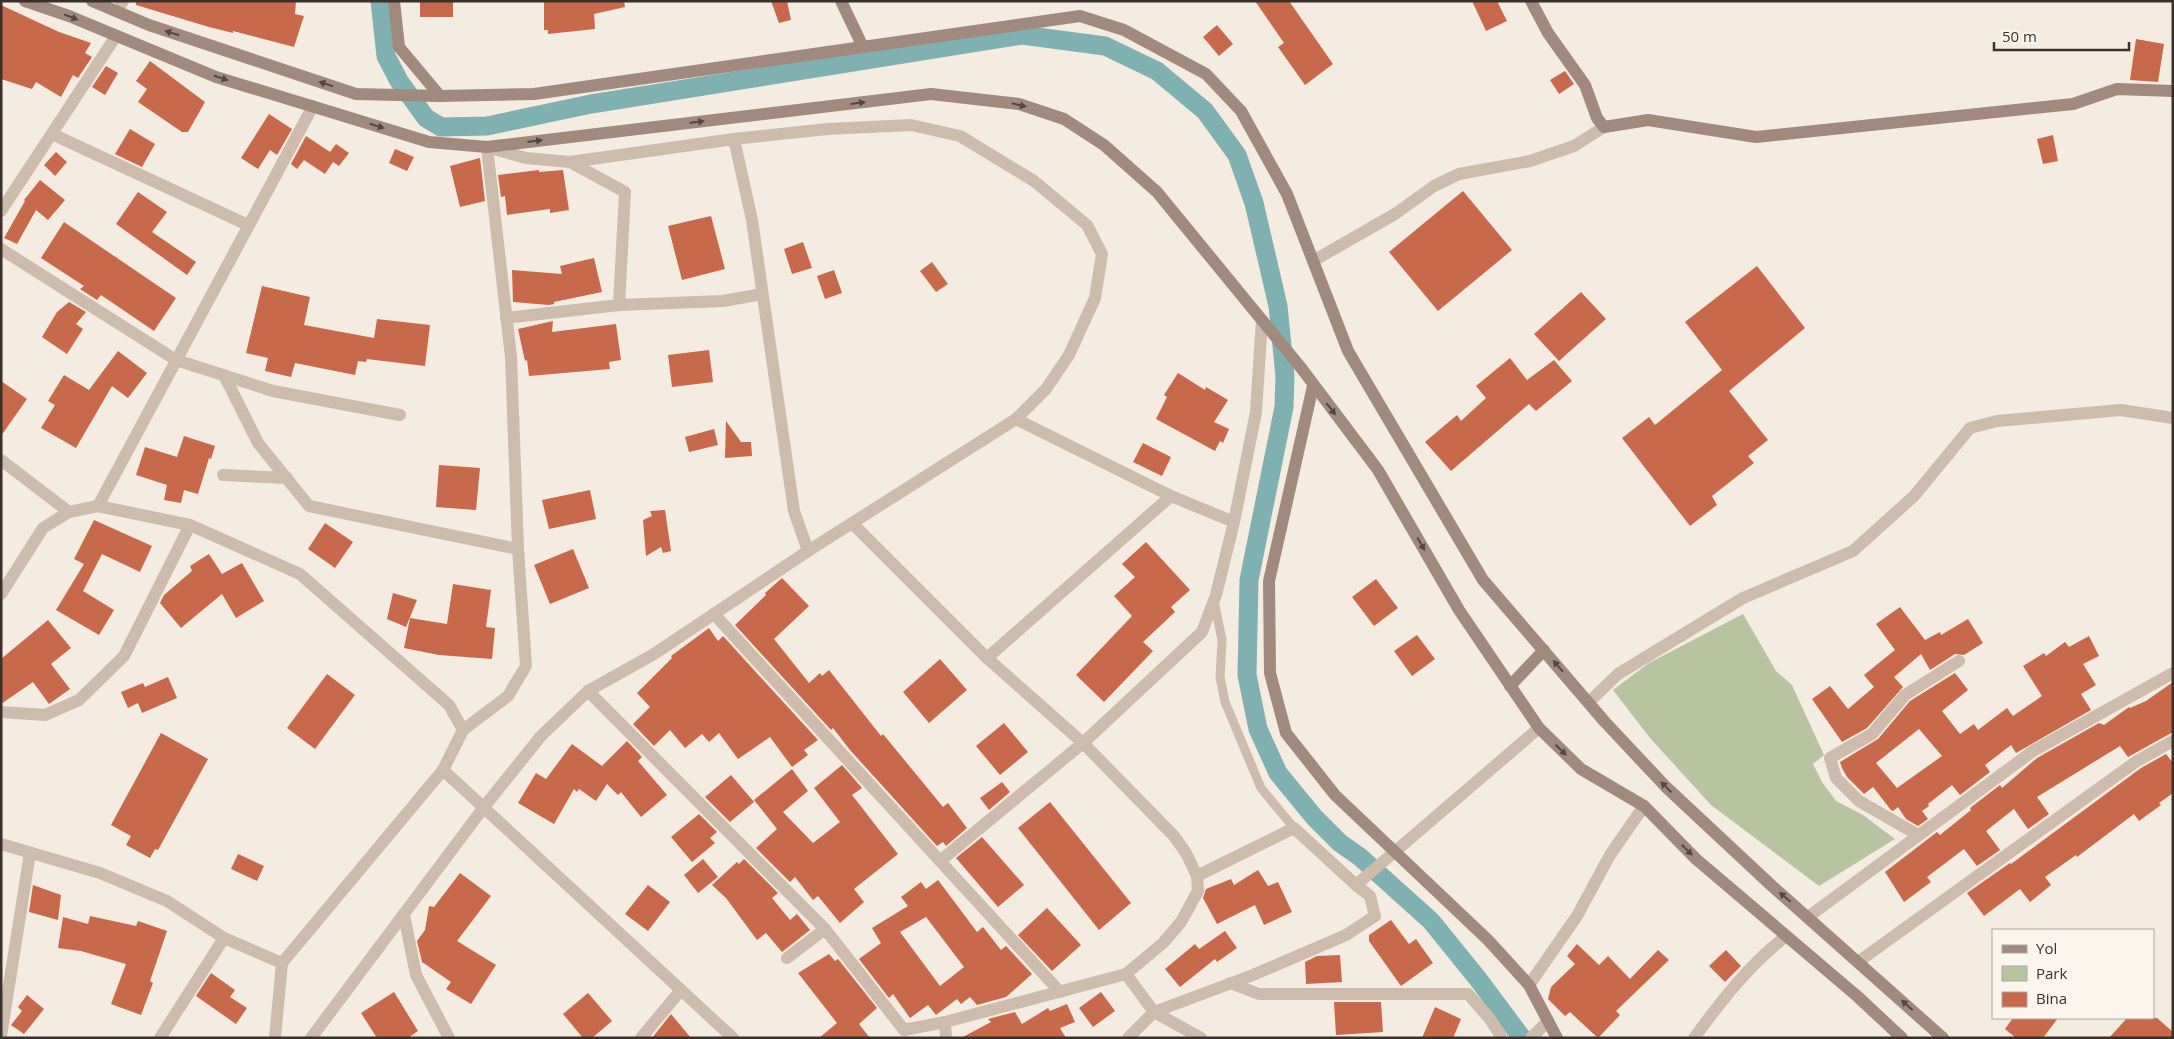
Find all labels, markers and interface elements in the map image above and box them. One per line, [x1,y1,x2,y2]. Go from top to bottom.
one-way arrow [64,13,79,21]
scale bar [1994,20,2129,52]
text: 50 m [2002,26,2037,46]
one-way arrow [164,29,179,37]
one-way arrow [214,75,229,83]
one-way arrow [319,80,334,87]
one-way arrow [850,99,866,107]
one-way arrow [1012,101,1027,109]
one-way arrow [689,118,705,126]
one-way arrow [370,122,385,130]
one-way arrow [528,137,544,145]
one-way arrow [1325,402,1336,415]
one-way arrow [1416,537,1425,551]
one-way arrow [1552,660,1563,673]
one-way arrow [1555,744,1567,756]
one-way arrow [1660,781,1672,793]
one-way arrow [1681,844,1693,856]
one-way arrow [1779,892,1792,903]
legend [1992,929,2154,1019]
text: Yol [2036,938,2057,958]
text: Park [2036,963,2067,983]
text: Bina [2036,988,2067,1008]
one-way arrow [1901,999,1913,1011]

